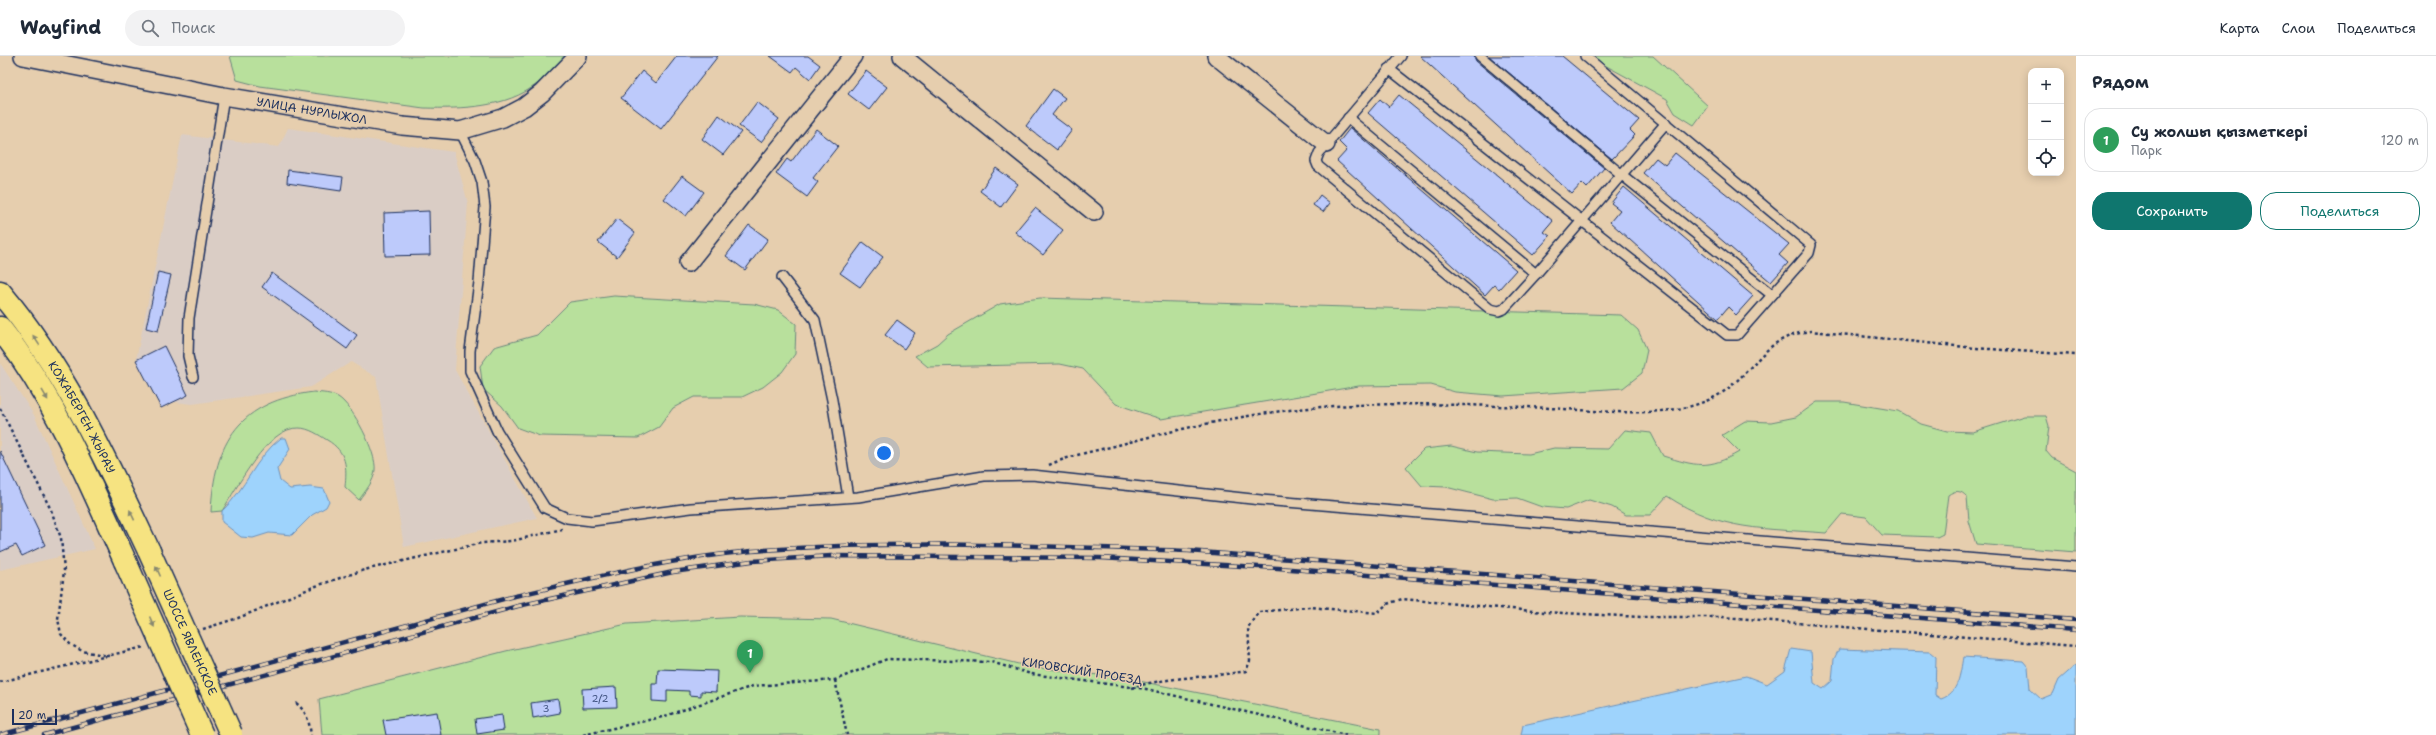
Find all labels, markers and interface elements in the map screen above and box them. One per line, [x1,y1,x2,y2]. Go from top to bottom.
search box [125,10,405,46]
text: Wayfind [20,15,101,40]
icon: search [139,17,161,39]
text: Поиск [171,18,215,38]
text: Карта [2219,19,2260,37]
text: Слои [2282,19,2315,37]
text: Поделиться [2337,19,2416,37]
map controls [2028,68,2064,176]
button: + [2028,68,2064,104]
text: Рядом [2092,71,2149,93]
street label: УЛИЦА НУРЛЫЖОЛ [255,94,369,128]
button: − [2028,104,2064,140]
text: Су жолшы қызметкері [2131,122,2308,142]
text: 1 [2103,132,2109,149]
text: 120 m [2381,132,2419,149]
button: locate [2028,140,2064,176]
text: Парк [2131,142,2162,159]
button: Сохранить [2092,192,2252,230]
button: Поделиться [2260,192,2420,230]
one-way arrow [33,334,40,346]
street label: КОЖАБЕРГЕН ЖЫРАУ [44,358,119,476]
one-way arrow [42,390,49,401]
your location [874,443,894,463]
one-way arrow [129,510,135,521]
one-way arrow [155,565,161,577]
street label: ШОССЕ ЯВЛЕНСКОЕ [159,587,221,698]
one-way arrow [149,617,155,628]
pin: 1 [737,640,763,673]
street label: КИРОВСКИЙ ПРОЕЗД [1020,654,1144,688]
house number: 2/2 [591,692,609,705]
house number: 3 [543,702,550,715]
scale bar [12,707,57,726]
text: 20 m [18,708,46,723]

